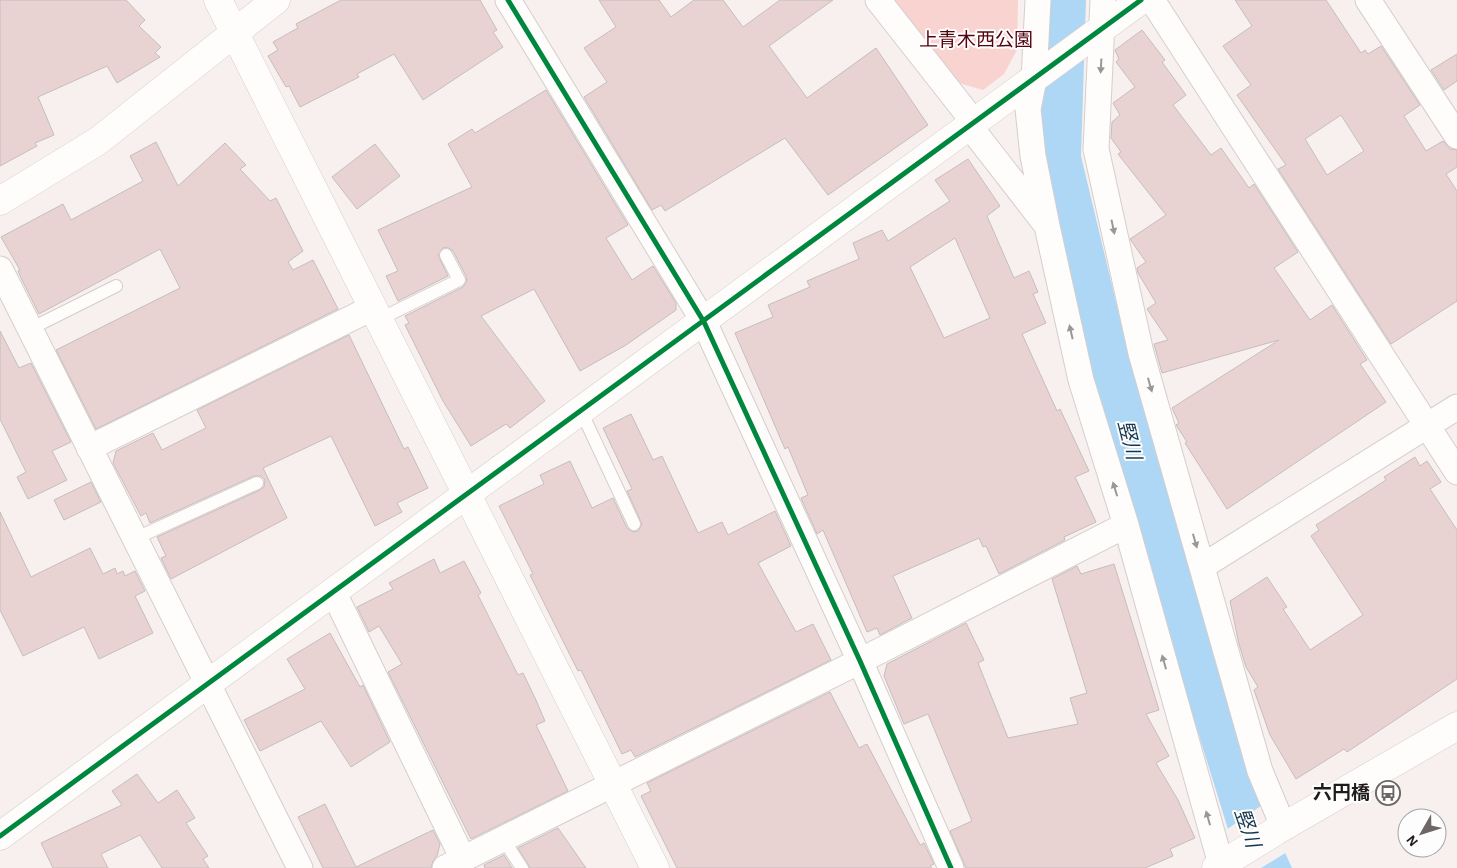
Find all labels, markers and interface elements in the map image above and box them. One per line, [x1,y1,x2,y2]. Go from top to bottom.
park label: 上青木西公園 [919,29,1033,50]
one-way arrow [1096,58,1104,74]
one-way arrow [1109,219,1117,234]
one-way arrow [1067,325,1075,340]
one-way arrow [1146,378,1154,393]
water label: 竪川 [1114,418,1144,464]
one-way arrow [1110,481,1118,496]
one-way arrow [1192,534,1200,549]
one-way arrow [1160,654,1168,669]
bus stop icon: 六円橋 [1375,780,1401,806]
place label: 六円橋 [1313,783,1370,803]
water label: 竪川 [1231,806,1264,852]
north arrow [1397,808,1447,858]
one-way arrow [1203,811,1211,826]
text: N [1404,832,1421,849]

